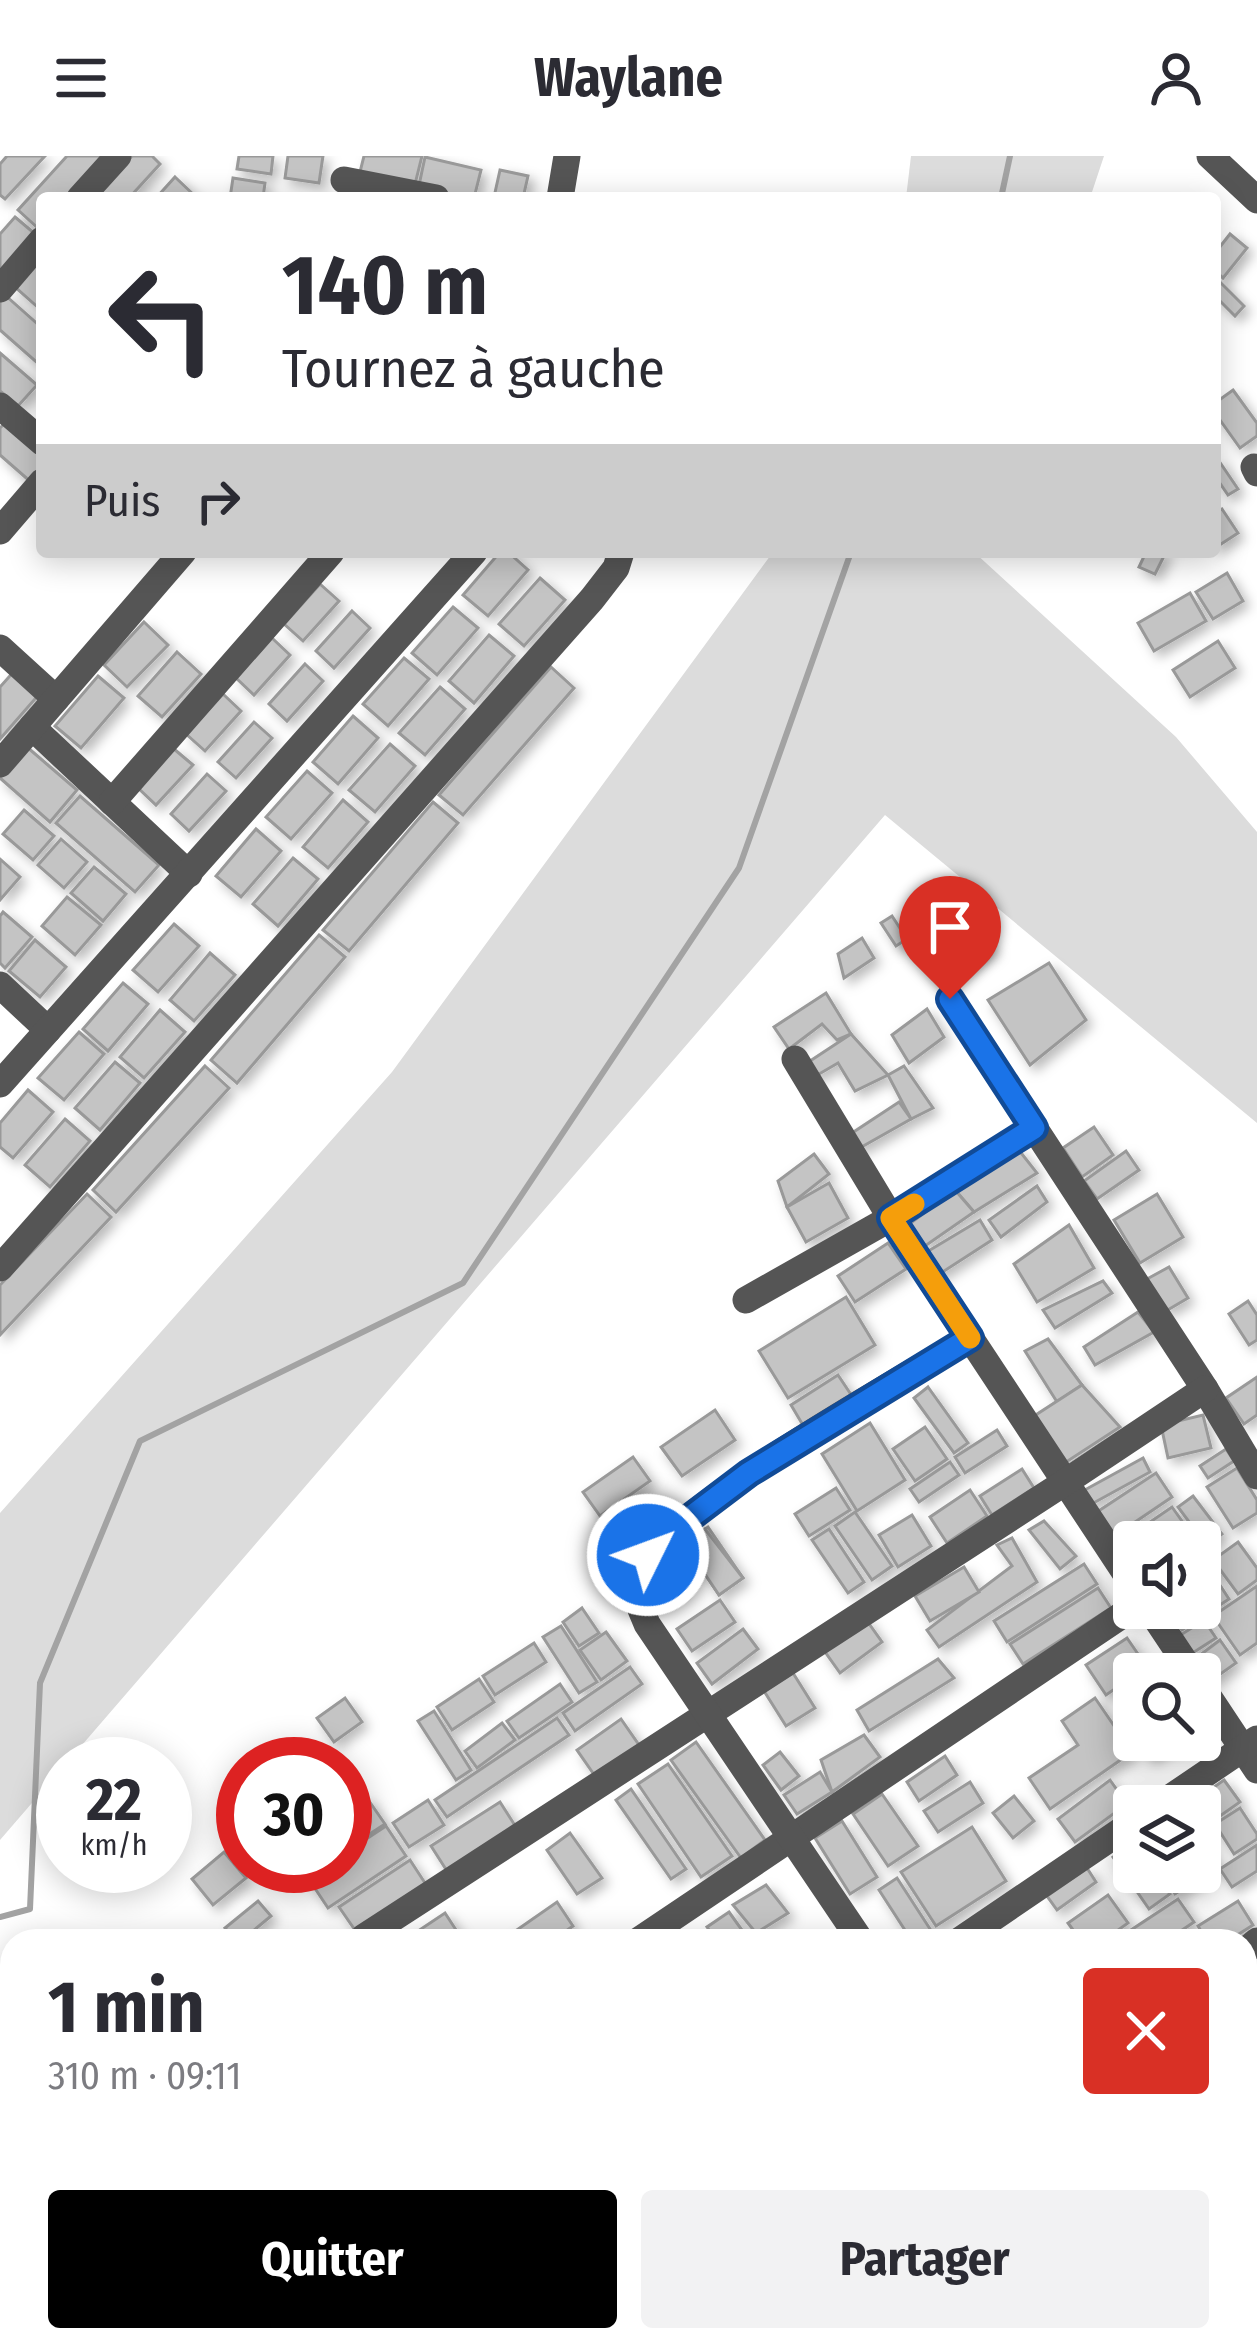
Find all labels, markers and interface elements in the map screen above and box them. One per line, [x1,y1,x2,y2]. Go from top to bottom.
icon: menu [48,45,114,111]
icon: person [1143,45,1209,111]
text: Waylane [534,46,723,110]
text: 140 m [282,235,488,336]
icon: left [84,240,240,396]
text: Tournez à gauche [282,337,665,401]
icon: right [185,468,251,534]
text: Puis [84,474,161,528]
pin [899,876,1001,999]
icon: arrive [917,894,983,960]
position arrow [585,1492,711,1618]
map controls [1113,1521,1221,1893]
button: sound [1113,1521,1221,1629]
button: search [1113,1653,1221,1761]
speed limit sign: 30 [216,1737,372,1893]
text: 22 [86,1764,142,1836]
button: layers [1113,1785,1221,1893]
text: km/h [81,1827,147,1863]
text: 1 min [48,1965,205,2051]
button: close [1083,1968,1209,2094]
text: 310 m · 09:11 [48,2053,241,2099]
button: Quitter [48,2190,617,2328]
button: Partager [641,2190,1209,2328]

